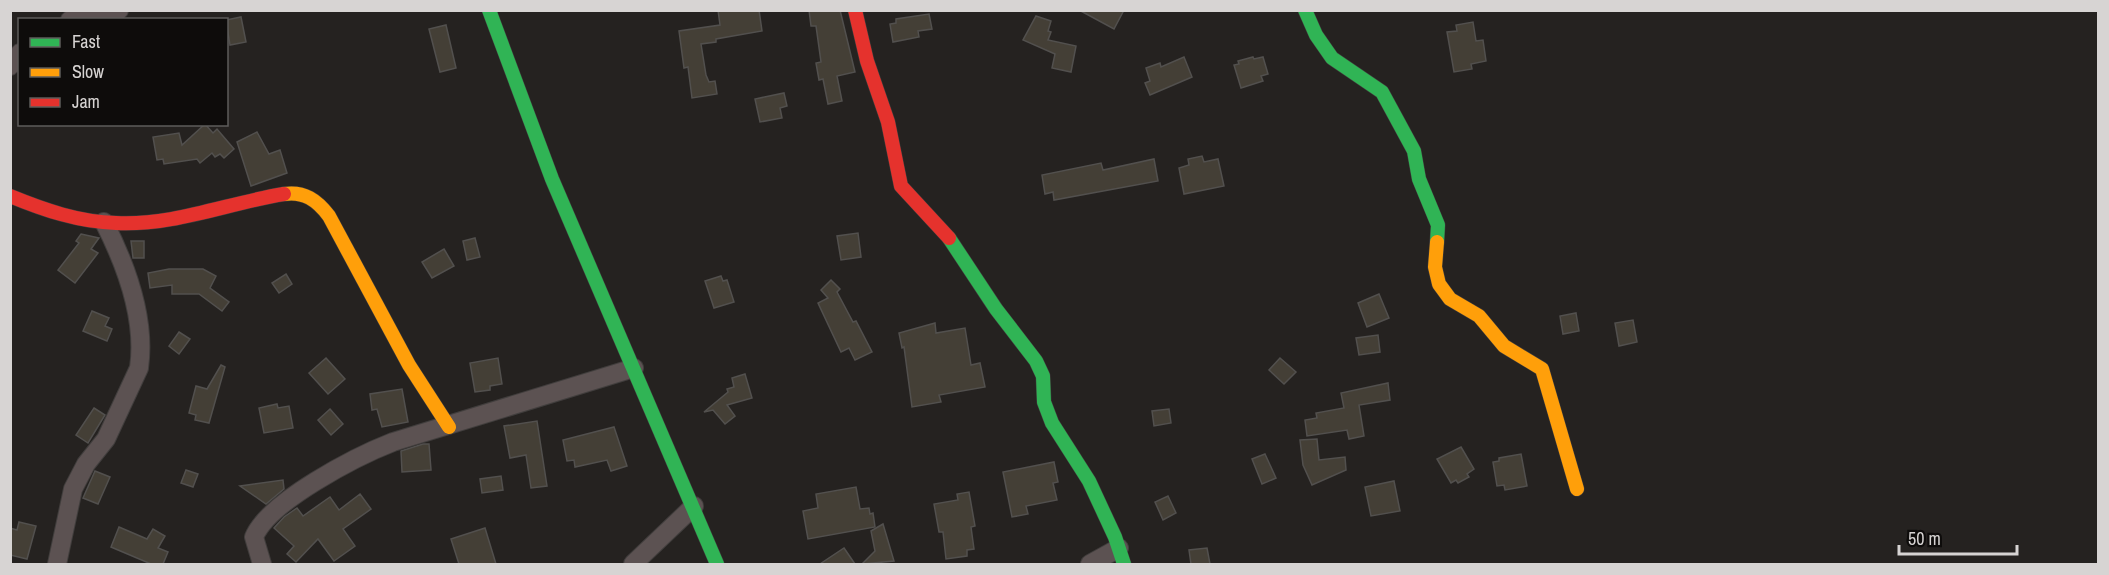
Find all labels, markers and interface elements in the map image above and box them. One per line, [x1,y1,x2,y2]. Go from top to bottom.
legend [18,18,228,126]
text: Fast [72,29,100,54]
text: Slow [72,59,104,84]
text: Jam [72,89,100,114]
scale bar [1899,518,2018,556]
text: 50 m [1908,526,1941,551]

